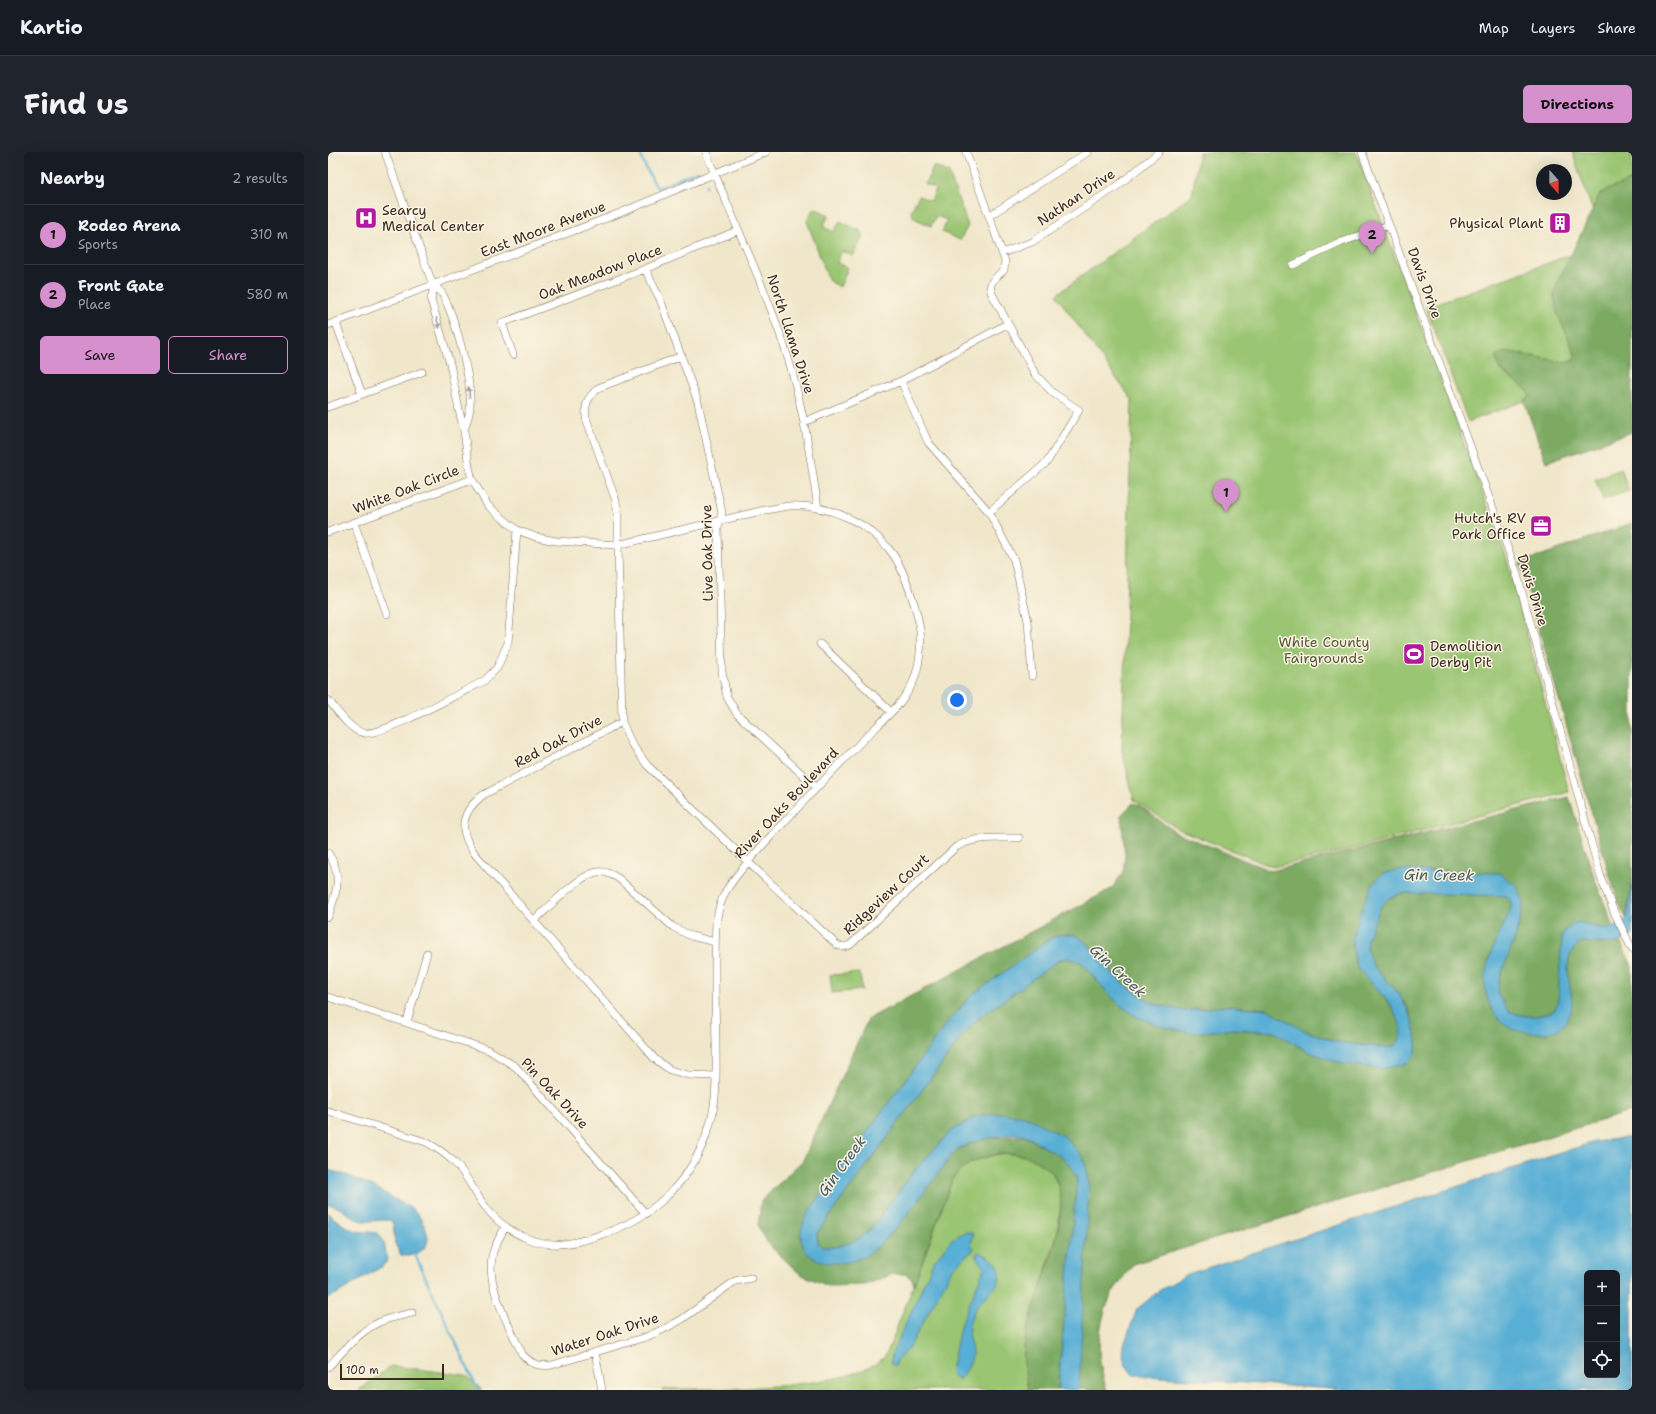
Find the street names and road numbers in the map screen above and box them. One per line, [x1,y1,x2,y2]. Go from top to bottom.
street label: Nathan Drive [1034,164,1118,230]
street label: East Moore Avenue [478,197,608,261]
street label: Oak Meadow Place [536,240,664,304]
street label: Davis Drive [1404,245,1446,321]
street label: North Llama Drive [763,272,819,396]
street label: White Oak Circle [350,460,462,518]
street label: Live Oak Drive [697,504,717,602]
street label: Davis Drive [1514,552,1552,628]
street label: Red Oak Drive [511,710,605,772]
street label: River Oaks Boulevard [730,744,842,862]
street label: Ridgeview Court [839,850,933,938]
street label: Pin Oak Drive [517,1054,593,1132]
street label: Water Oak Drive [549,1308,661,1360]

